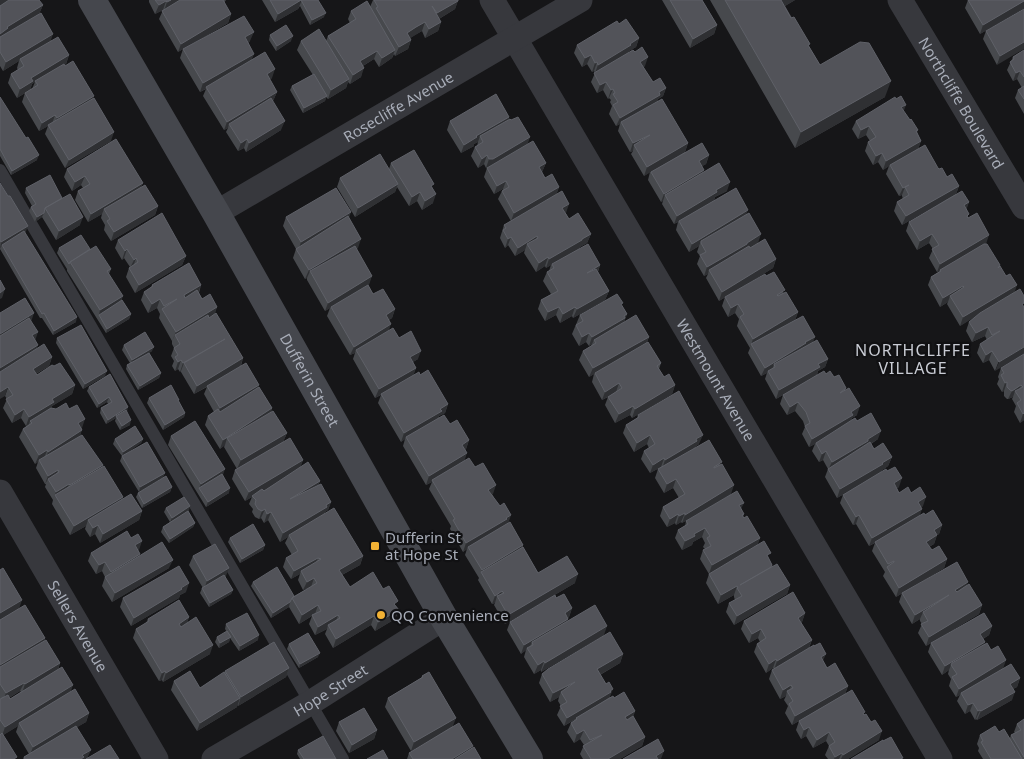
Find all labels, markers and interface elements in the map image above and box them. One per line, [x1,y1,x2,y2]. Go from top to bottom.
street label: Northcliffe Boulevard [914,33,1009,173]
street label: Rosecliffe Avenue [339,66,457,146]
street label: Westmount Avenue [672,315,760,444]
street label: Dufferin Street [276,330,345,431]
district label: NORTHCLIFFE VILLAGE [855,339,971,379]
place label: Dufferin St at Hope St [385,527,461,564]
marker: Dufferin St at Hope St [369,540,381,552]
street label: Sellers Avenue [44,576,113,675]
place label: QQ Convenience [391,605,509,625]
marker: QQ Convenience [375,609,387,621]
street label: Hope Street [289,659,371,721]

